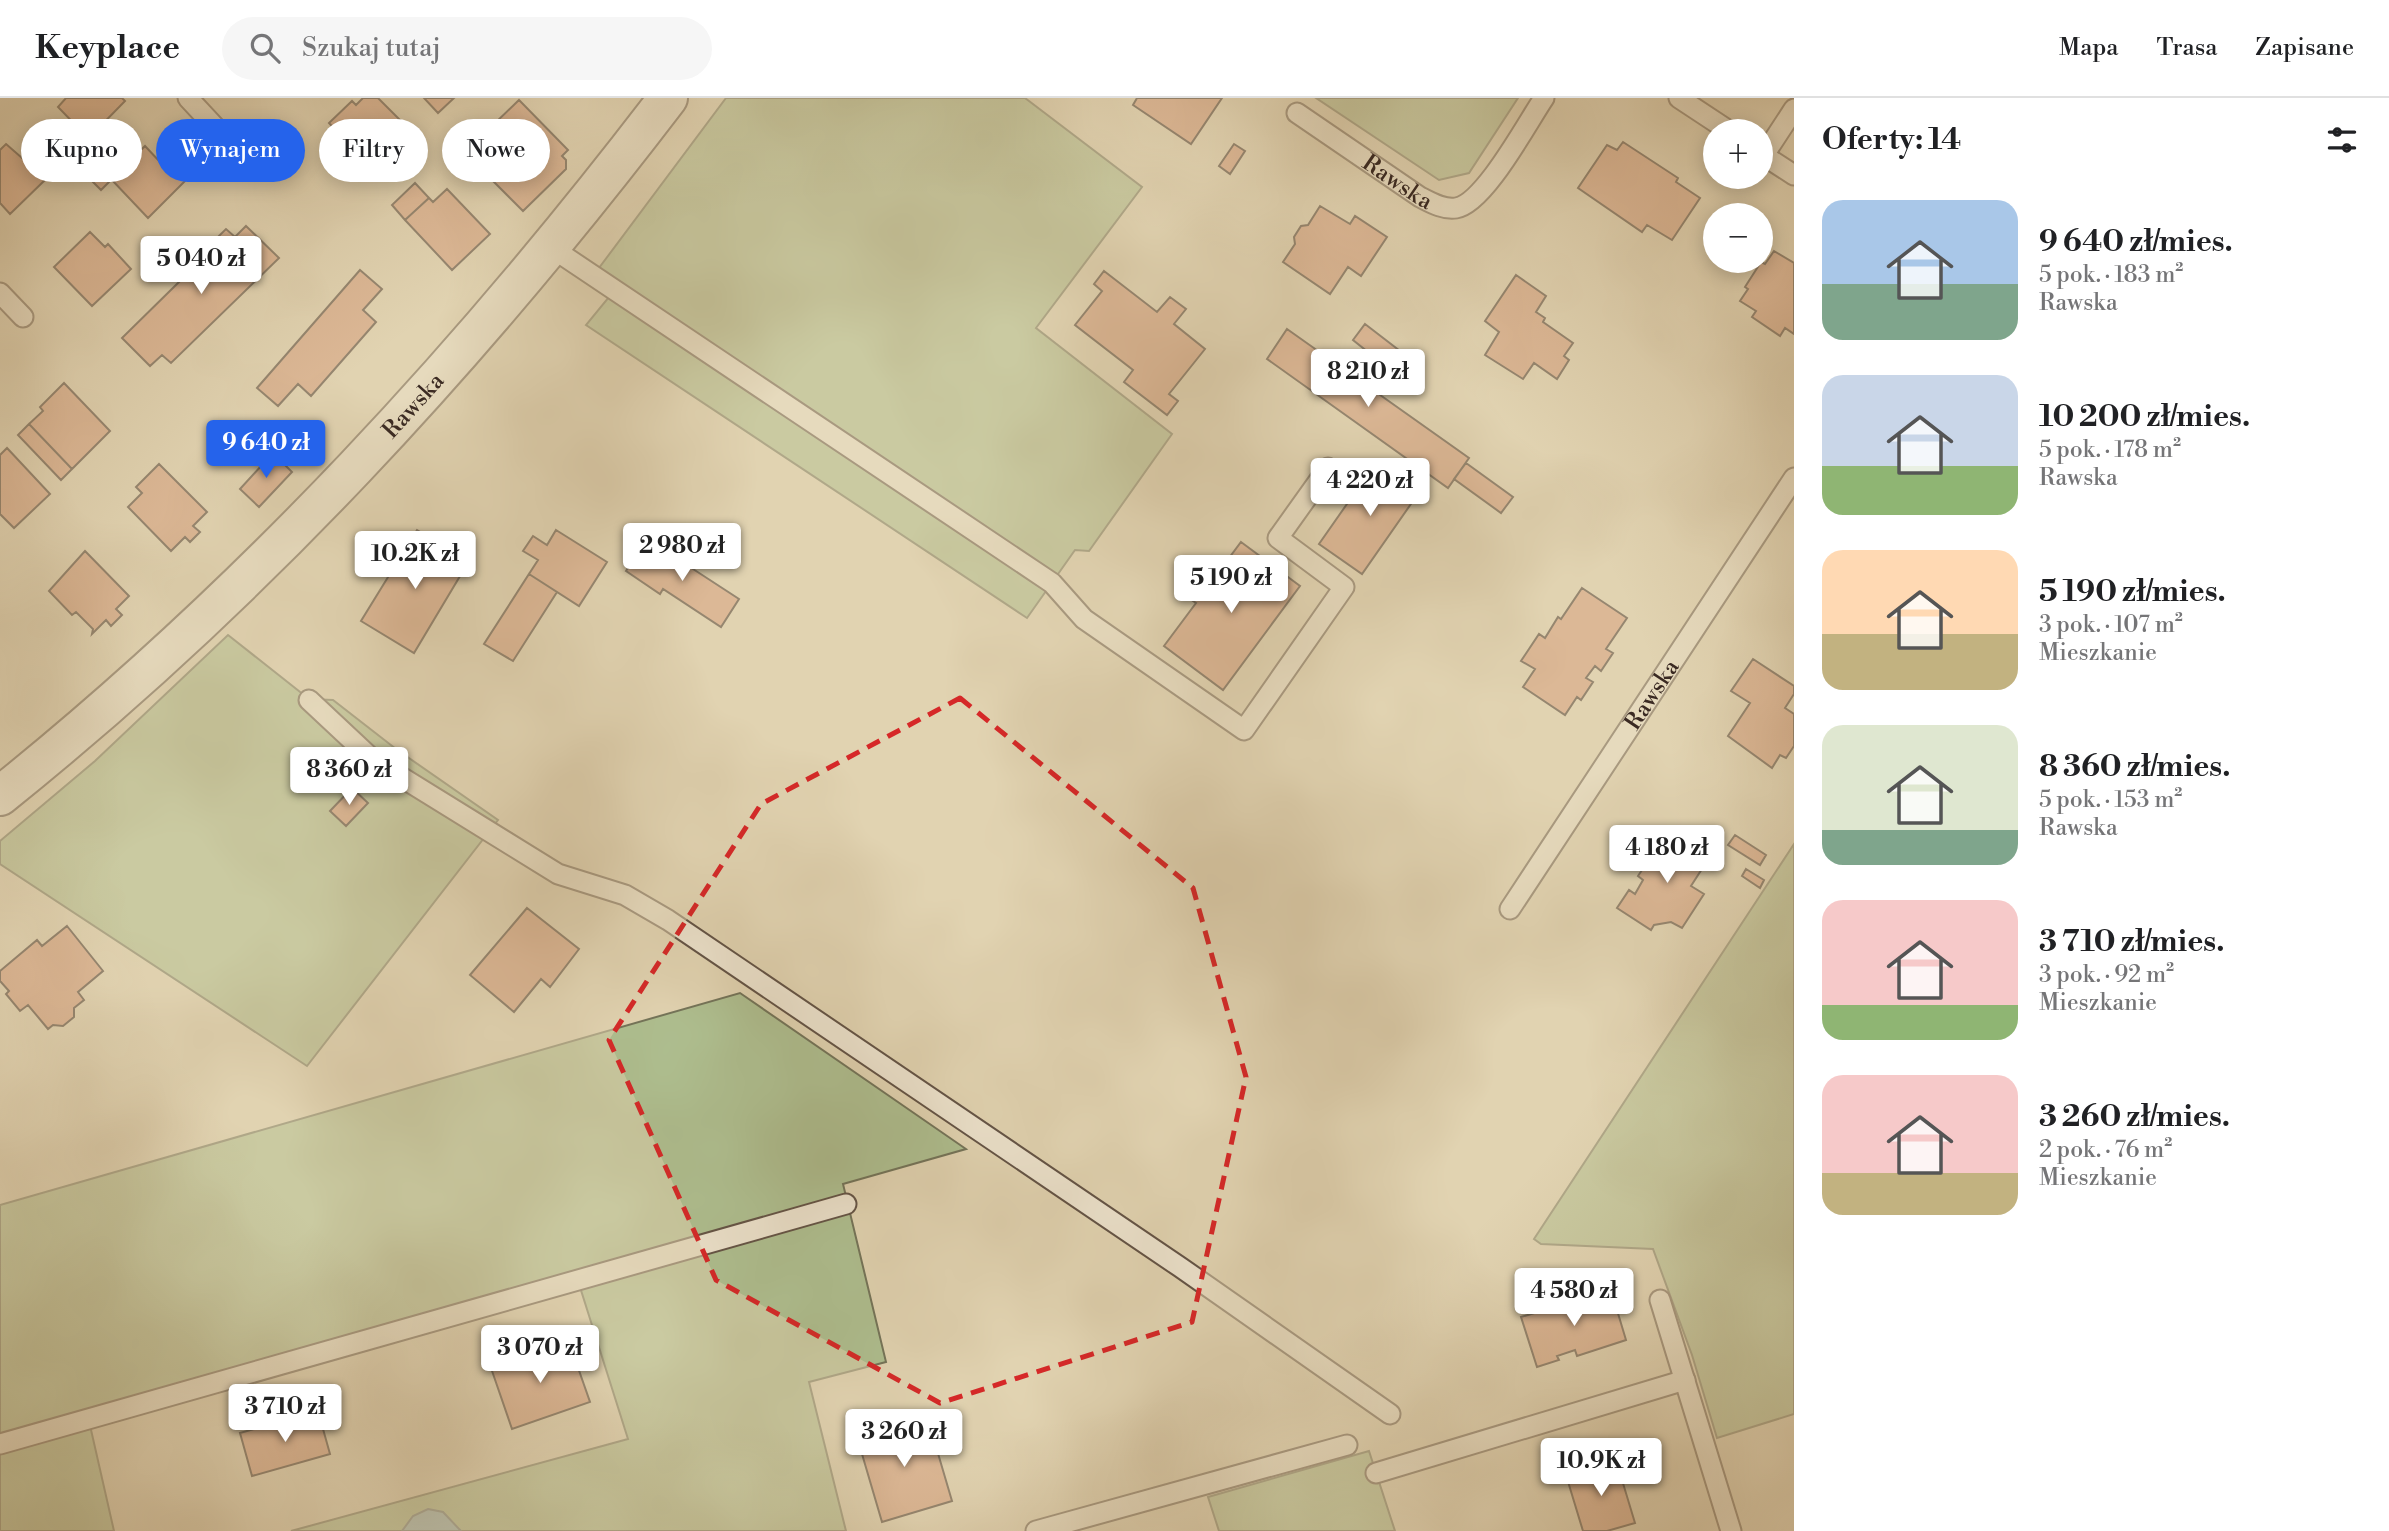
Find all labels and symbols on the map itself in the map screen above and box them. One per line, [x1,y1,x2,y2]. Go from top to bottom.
street label: Rawska [1357,149,1437,216]
pin: 5 040 zł [129,236,273,296]
pin: 8 210 zł [1296,350,1440,409]
street label: Rawska [377,367,451,444]
pin: 9 640 zł [194,420,338,480]
pin: 4 220 zł [1298,458,1442,518]
pin: 2 980 zł [610,524,754,583]
pin: 10.2K zł [343,532,487,591]
pin: 5 190 zł [1159,556,1303,615]
street label: Rawska [1619,654,1686,735]
pin: 8 360 zł [277,748,421,807]
pin: 4 180 zł [1595,826,1739,885]
pin: 4 580 zł [1502,1268,1646,1328]
pin: 3 070 zł [468,1326,612,1385]
pin: 3 710 zł [213,1384,357,1444]
pin: 3 260 zł [832,1410,976,1469]
pin: 10.9K zł [1529,1438,1673,1498]

